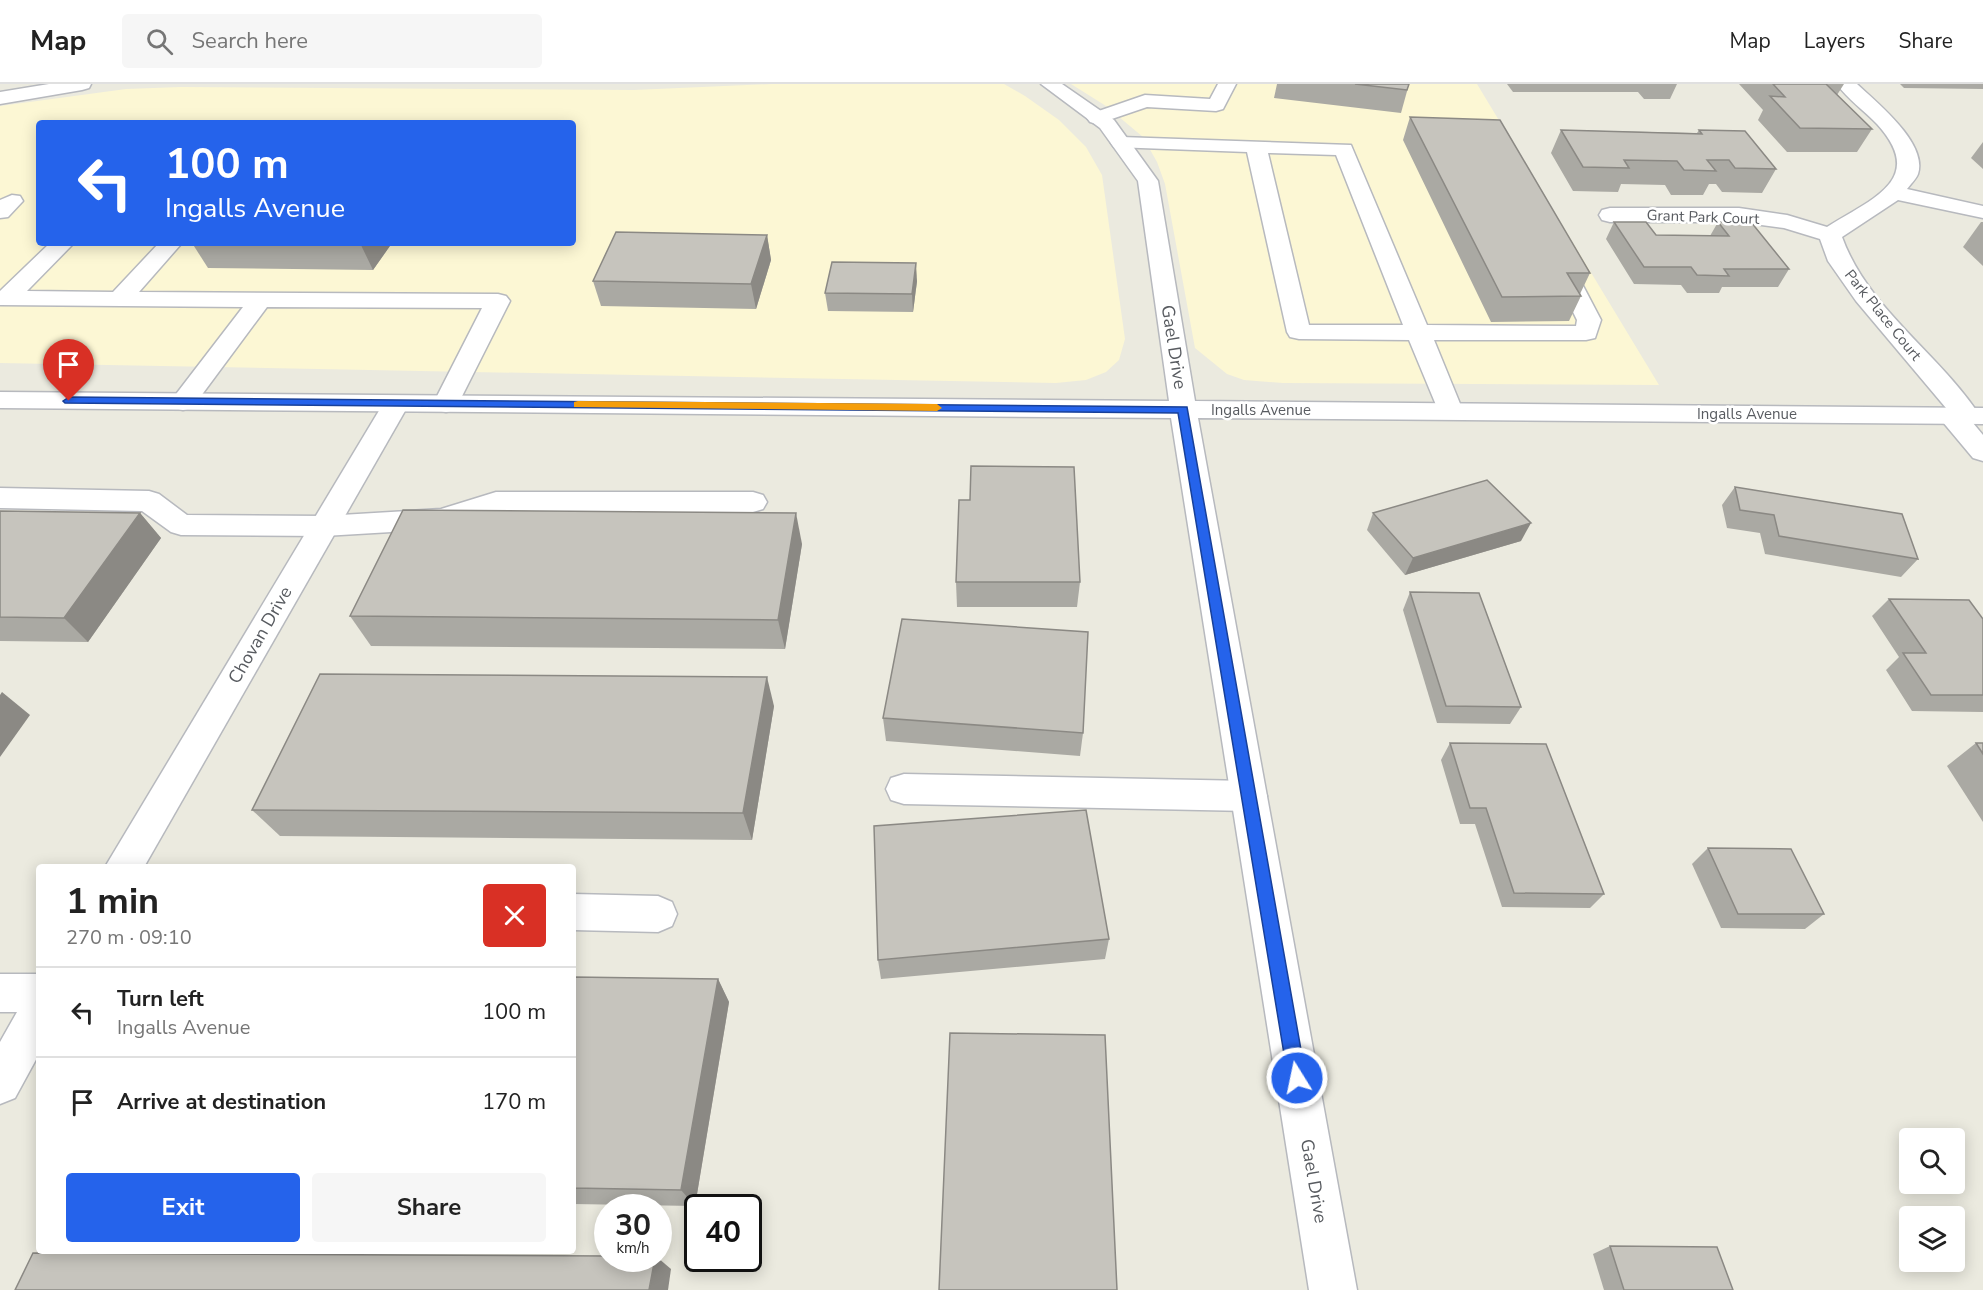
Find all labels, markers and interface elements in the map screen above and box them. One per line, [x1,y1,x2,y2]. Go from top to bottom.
search box [122,14,542,68]
text: Map [30,22,86,60]
icon: search [143,25,176,58]
text: Search here [191,26,308,56]
text: Map [1729,27,1771,55]
text: Layers [1804,27,1865,55]
text: Share [1898,27,1953,55]
text: 100 m [165,136,289,193]
icon: left [66,144,144,222]
text: Ingalls Avenue [165,190,345,227]
street label: Grant Park Court [1646,205,1761,229]
street label: Park Place Court [1840,265,1926,365]
street label: Gael Drive [1156,303,1192,391]
pin [43,339,94,401]
icon: arrive [52,348,85,381]
street label: Ingalls Avenue [1211,400,1311,420]
street label: Ingalls Avenue [1697,404,1797,424]
street label: Chovan Drive [223,582,297,688]
text: 1 min [66,877,159,926]
button: close [483,884,546,947]
text: 270 m · 09:10 [66,924,192,951]
text: Turn left [117,984,204,1014]
icon: left [66,996,99,1029]
text: 100 m [482,997,546,1027]
text: Ingalls Avenue [117,1014,250,1041]
position arrow [1265,1046,1329,1110]
icon: arrive [66,1086,99,1119]
text: Arrive at destination [117,1087,326,1117]
text: 170 m [482,1087,546,1117]
map controls [1899,1128,1965,1272]
button: search [1899,1128,1965,1194]
street label: Gael Drive [1295,1137,1333,1225]
button: Exit [66,1173,300,1242]
button: Share [312,1173,546,1242]
speed limit sign: 40 [684,1194,762,1272]
text: 30 [615,1205,651,1246]
button: layers [1899,1206,1965,1272]
text: km/h [616,1238,650,1258]

